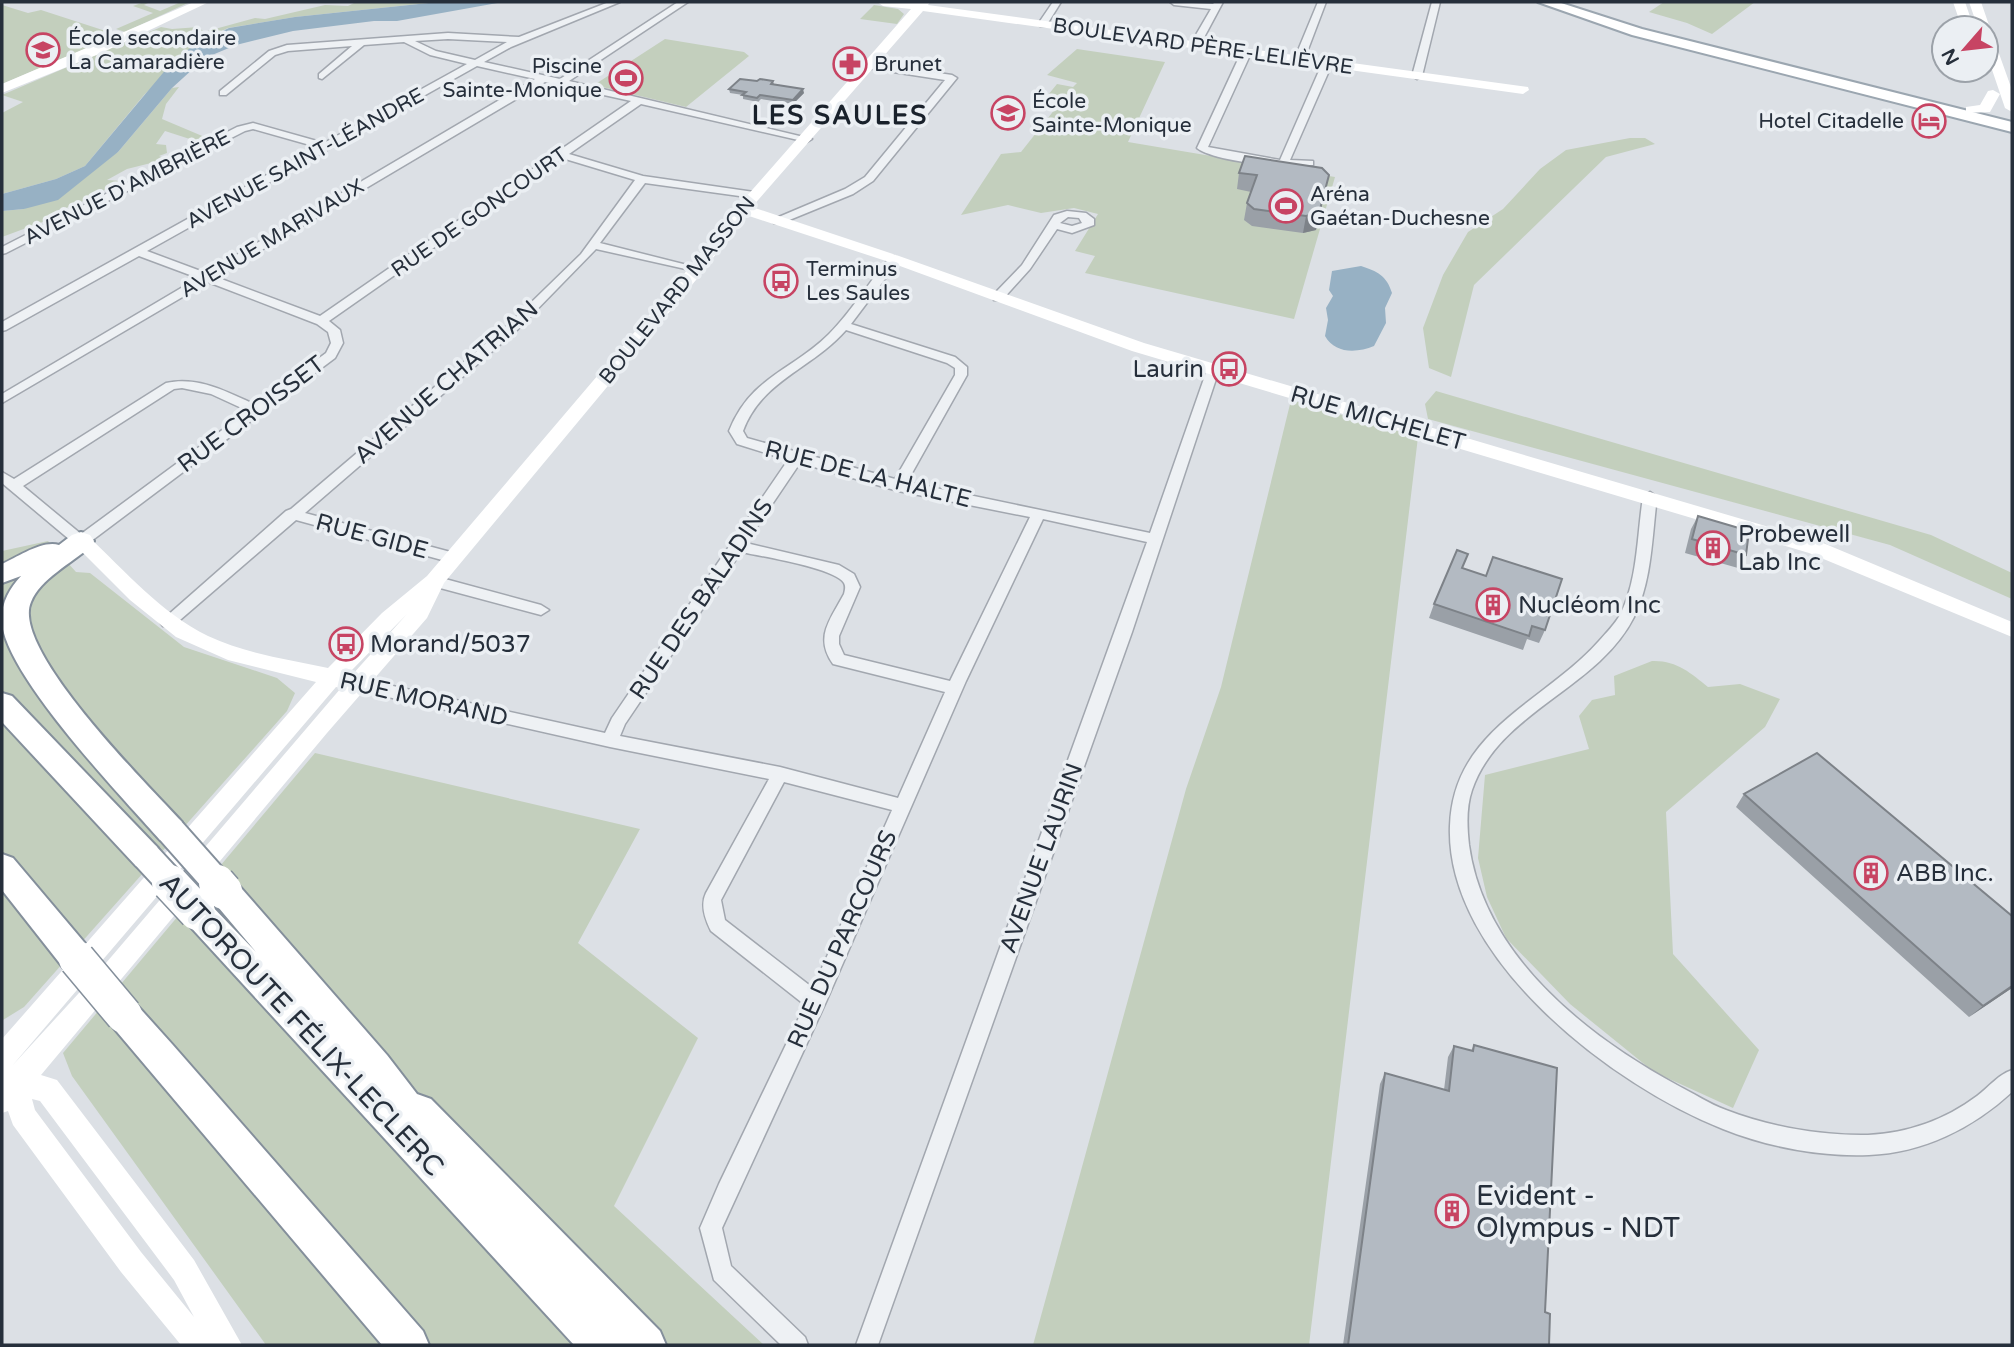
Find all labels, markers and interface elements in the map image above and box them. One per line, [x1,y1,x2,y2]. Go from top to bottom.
street label: BOULEVARD PÈRE-LELIÈVRE [1051,13,1355,80]
north arrow [1930,14,2000,84]
place label: École secondaire La Camaradière [68,26,236,75]
school or university icon: École secondaire La Camaradière [24,31,62,69]
pharmacy icon: Brunet [831,45,869,83]
text: N [1938,45,1964,68]
place label: Brunet [874,52,942,77]
place label: Piscine Sainte-Monique [442,54,602,103]
sports icon: Piscine Sainte-Monique [607,59,645,97]
street label: AVENUE SAINT-LÉANDRE [182,83,428,234]
place label: École Sainte-Monique [1032,89,1192,138]
school or university icon: École Sainte-Monique [989,94,1027,132]
district label: LES SAULES [752,100,928,131]
hotel icon: Hotel Citadelle [1910,102,1948,140]
place label: Hotel Citadelle [1758,109,1904,134]
street label: AVENUE D'AMBRIÈRE [20,125,234,250]
street label: RUE DE GONCOURT [386,142,572,283]
street label: AVENUE MARIVAUX [176,174,369,303]
place label: Aréna Gaétan-Duchesne [1310,182,1490,231]
sports icon: Aréna Gaétan-Duchesne [1267,187,1305,225]
street label: BOULEVARD MASSON [594,191,761,389]
place label: Terminus Les Saules [806,257,910,306]
bus stop icon: Terminus Les Saules [762,262,800,300]
street label: AVENUE CHATRIAN [348,294,544,470]
street label: RUE CROISSET [172,350,331,479]
bus stop icon: Laurin [1210,350,1248,388]
place label: Laurin [1132,355,1204,384]
street label: RUE MICHELET [1287,380,1469,457]
street label: RUE DE LA HALTE [762,435,974,514]
street label: RUE DES BALADINS [623,493,779,705]
street label: RUE GIDE [312,508,431,565]
place label: Probewell Lab Inc [1738,520,1850,577]
building icon: Probewell Lab Inc [1694,529,1732,567]
building icon: Nucléom Inc [1474,586,1512,624]
place label: Nucléom Inc [1518,591,1661,620]
bus stop icon: Morand/5037 [327,625,365,663]
place label: Morand/5037 [370,630,531,659]
street label: RUE MORAND [337,666,511,733]
street label: AVENUE LAURIN [994,759,1089,957]
street label: RUE DU PARCOURS [781,826,904,1052]
building icon: ABB Inc. [1852,854,1890,892]
place label: ABB Inc. [1896,859,1994,888]
street label: AUTOROUTE FÉLIX-LECLERC [152,866,451,1183]
place label: Evident - Olympus - NDT [1476,1179,1680,1245]
building icon: Evident - Olympus - NDT [1433,1192,1471,1230]

